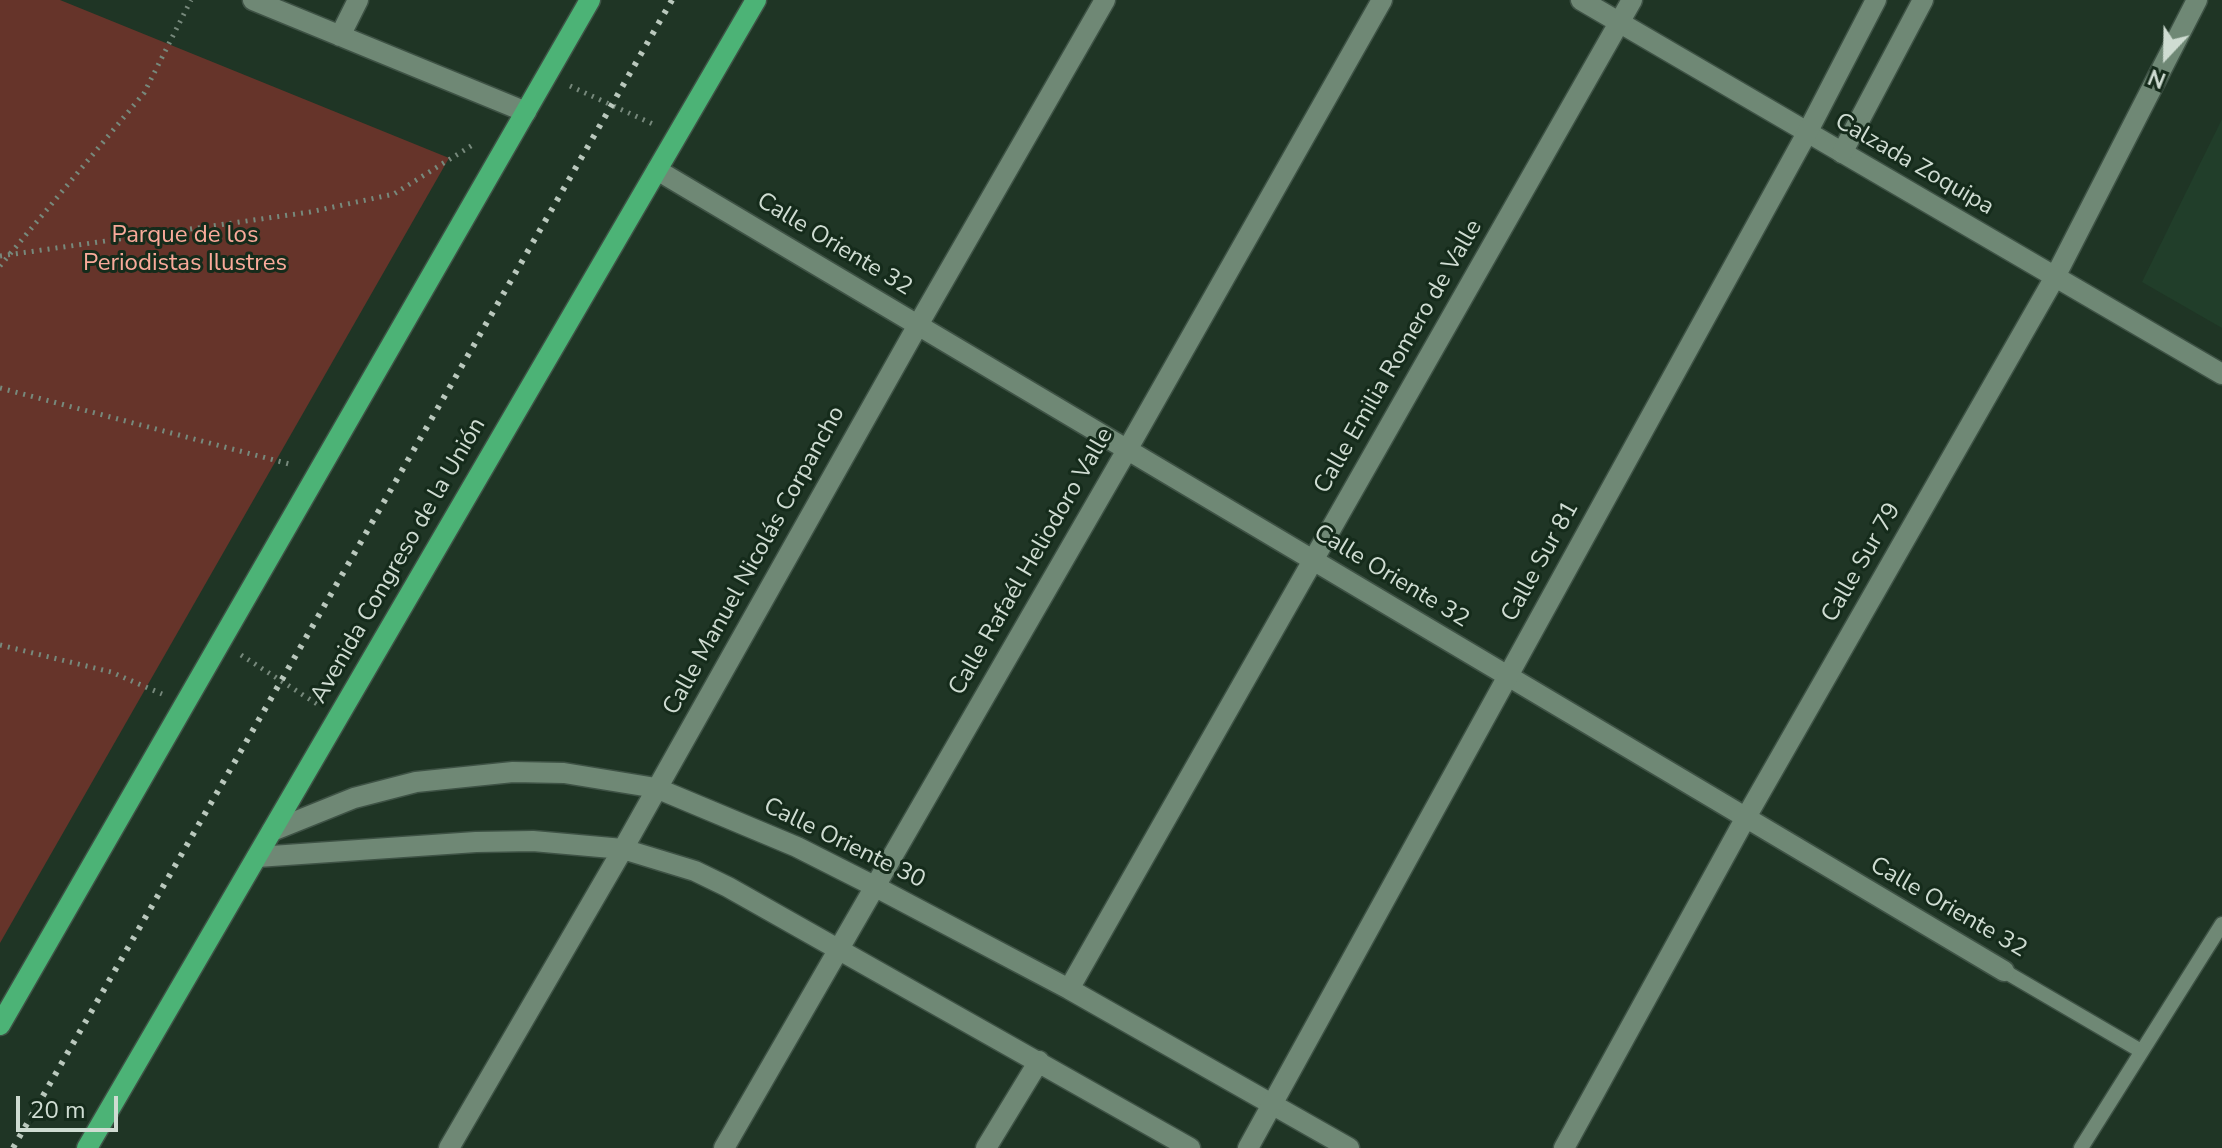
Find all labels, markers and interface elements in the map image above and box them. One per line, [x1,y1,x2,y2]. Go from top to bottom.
north arrow [2126,16,2206,96]
text: N [2144,61,2170,95]
street label: Calzada Zoquipa [1829,108,1999,222]
street label: Calle Oriente 32 [751,187,917,303]
street label: Calle Emilia Romero de Valle [1309,215,1489,499]
park label: Parque de los Periodistas Ilustres [83,222,287,278]
street label: Calle Manuel Nicolás Corpancho [658,402,852,720]
street label: Avenida Congreso de la Unión [305,413,493,709]
street label: Calle Rafaél Heliodoro Valle [944,423,1120,701]
street label: Calle Sur 81 [1496,497,1586,627]
street label: Calle Sur 79 [1816,498,1908,628]
street label: Calle Oriente 32 [1308,519,1474,635]
street label: Calle Oriente 30 [758,792,930,896]
street label: Calle Oriente 32 [1864,851,2032,965]
scale bar [20,1080,122,1130]
text: 20 m [30,1094,86,1126]

